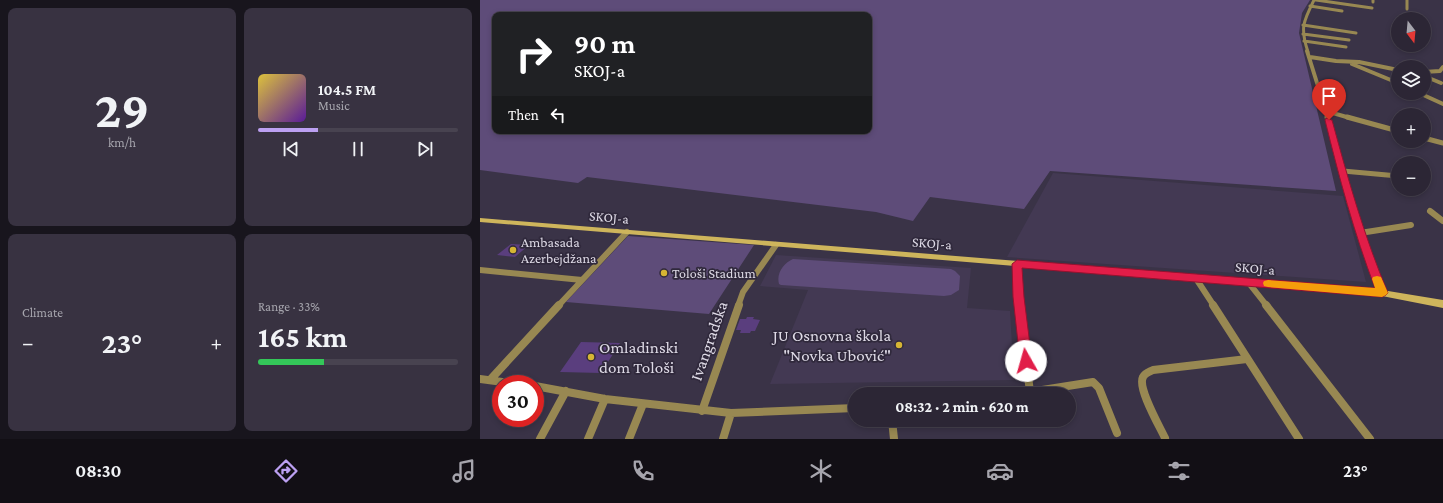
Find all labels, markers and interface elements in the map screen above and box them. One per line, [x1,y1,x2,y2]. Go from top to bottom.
north arrow [1391,12,1431,52]
map controls [1391,12,1431,196]
icon: right [508,28,560,80]
text: 90 m [574,28,635,59]
button: layers [1391,60,1431,100]
text: SKOJ-a [574,61,625,81]
pin [1312,79,1346,120]
text: 29 [95,80,149,138]
text: 104.5 FM [318,82,376,98]
icon: arrive [1318,85,1340,107]
text: Music [318,98,350,113]
icon: left [547,104,569,126]
text: Then [508,107,539,123]
button: + [1391,108,1431,148]
text: km/h [108,135,136,150]
icon: previous [280,138,302,160]
icon: pause [347,138,369,160]
icon: next [414,138,436,160]
button: − [1391,156,1431,196]
street label: SKOJ-a [589,207,630,227]
place label: Ambasada Azerbejdžana [521,234,597,267]
street label: SKOJ-a [912,234,953,252]
marker: Ambasada Azerbejdžana [508,245,518,255]
street label: SKOJ-a [1235,258,1276,278]
place label: Tološi Stadium [672,265,756,281]
marker: Tološi Stadium [659,268,669,278]
street label: Ivangradska [686,298,732,383]
text: Range · 33% [258,299,320,314]
text: Climate [22,305,63,320]
text: 165 km [258,320,347,353]
text: 23° [101,326,143,359]
place label: JU Osnovna škola "Novka Ubović" [771,326,891,365]
text: − [22,330,34,355]
text: + [210,330,222,355]
place label: Omladinski dom Tološi [599,338,679,377]
marker: JU Osnovna škola "Novka Ubović" [894,340,904,350]
position arrow [1005,340,1047,382]
marker: Omladinski dom Tološi [586,352,596,362]
speed limit sign: 30 [492,375,544,427]
text: 08:32 · 2 min · 620 m [895,399,1029,415]
icon: directions [272,457,300,485]
icon: music [450,457,478,485]
icon: phone [629,457,657,485]
icon: climate [807,457,835,485]
icon: car [986,457,1014,485]
icon: filters [1165,457,1193,485]
text: 08:30 [75,461,121,481]
text: 23° [1343,461,1368,481]

